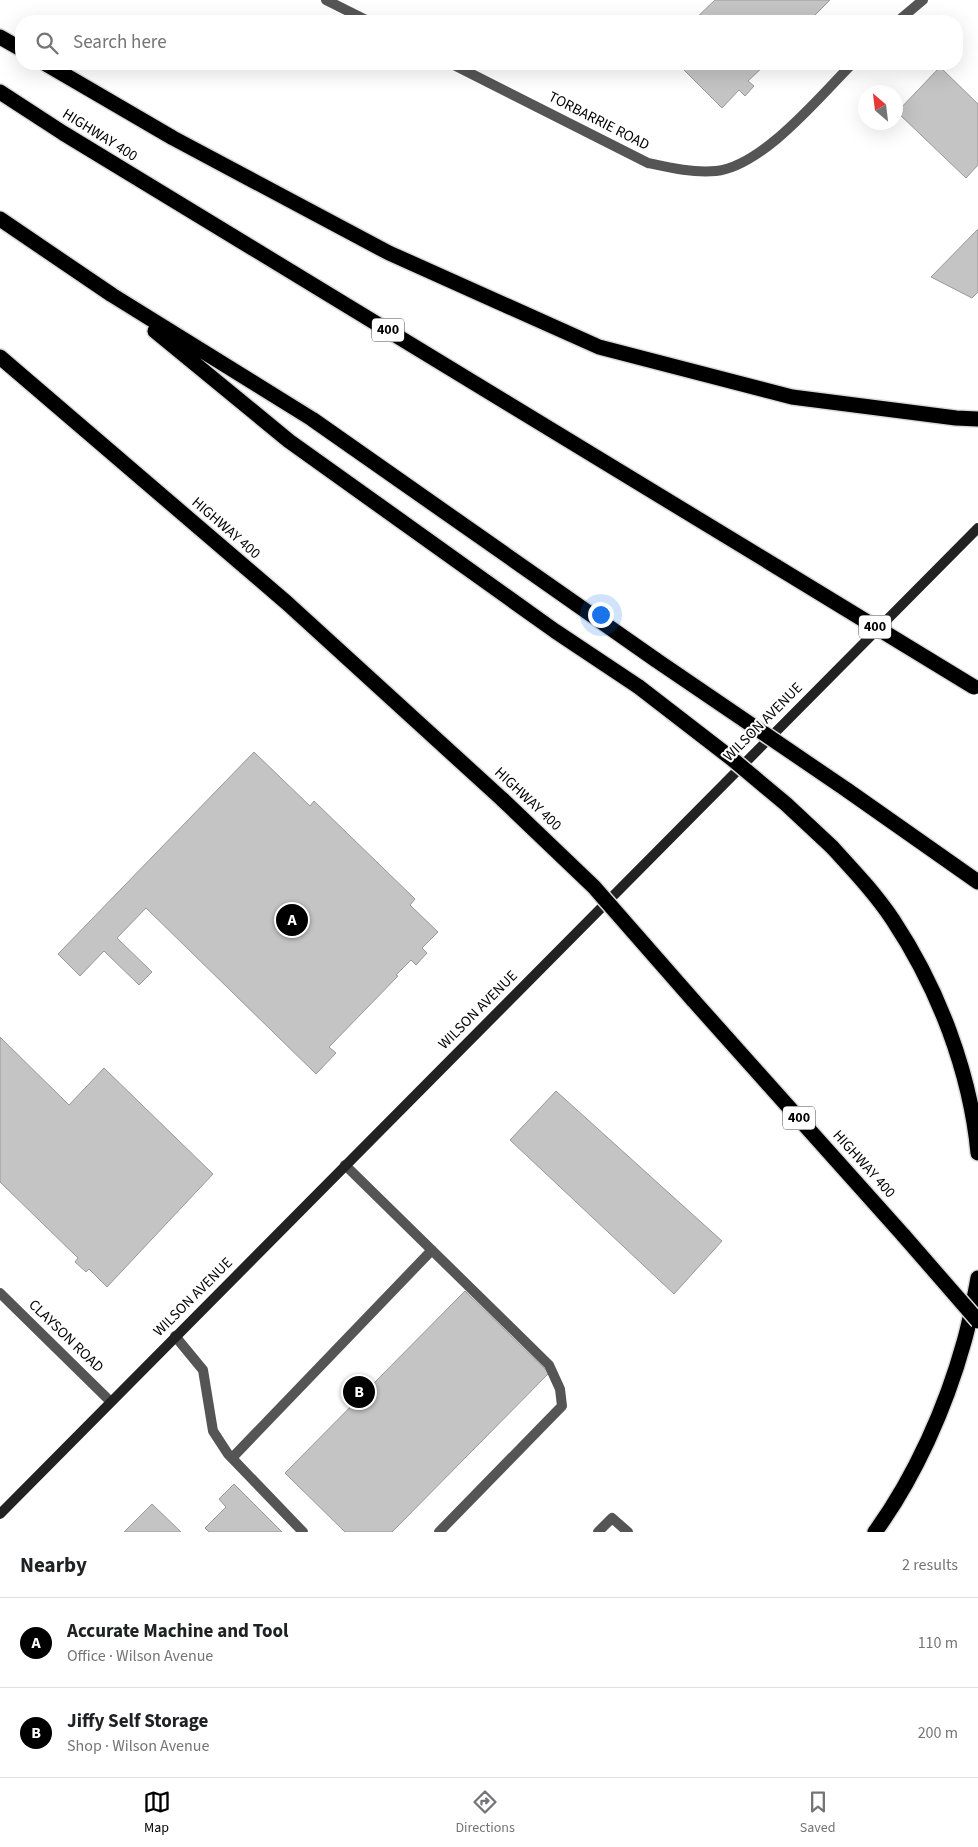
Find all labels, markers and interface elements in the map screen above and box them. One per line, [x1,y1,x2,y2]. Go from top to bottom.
search box [15,15,963,70]
icon: search [33,29,61,57]
text: Search here [73,29,167,56]
north arrow [858,85,903,130]
street label: TORBARRIE ROAD [545,86,653,156]
street label: HIGHWAY 400 [58,104,142,166]
road number: 400 [372,318,404,342]
street label: HIGHWAY 400 [187,492,265,564]
your location [588,602,614,628]
road number: 400 [859,616,891,638]
street label: WILSON AVENUE [719,678,807,766]
street label: HIGHWAY 400 [490,762,566,836]
pin: A [276,901,308,939]
street label: WILSON AVENUE [434,966,522,1054]
road number: 400 [783,1106,815,1130]
street label: HIGHWAY 400 [828,1125,900,1203]
street label: WILSON AVENUE [149,1253,237,1341]
street label: CLAYSON ROAD [24,1295,108,1377]
pin: B [343,1373,375,1411]
text: Nearby [20,1550,87,1580]
text: 2 results [902,1554,958,1576]
text: Accurate Machine and Tool [67,1618,288,1645]
text: A [31,1632,41,1654]
text: 110 m [918,1632,958,1654]
text: Office · Wilson Avenue [67,1645,213,1667]
text: Jiffy Self Storage [67,1708,208,1735]
text: B [31,1722,41,1744]
text: 200 m [918,1722,958,1744]
text: Shop · Wilson Avenue [67,1735,209,1757]
tab: Map [143,1788,171,1838]
tab: Directions [456,1788,515,1838]
tab: Saved [800,1788,835,1838]

